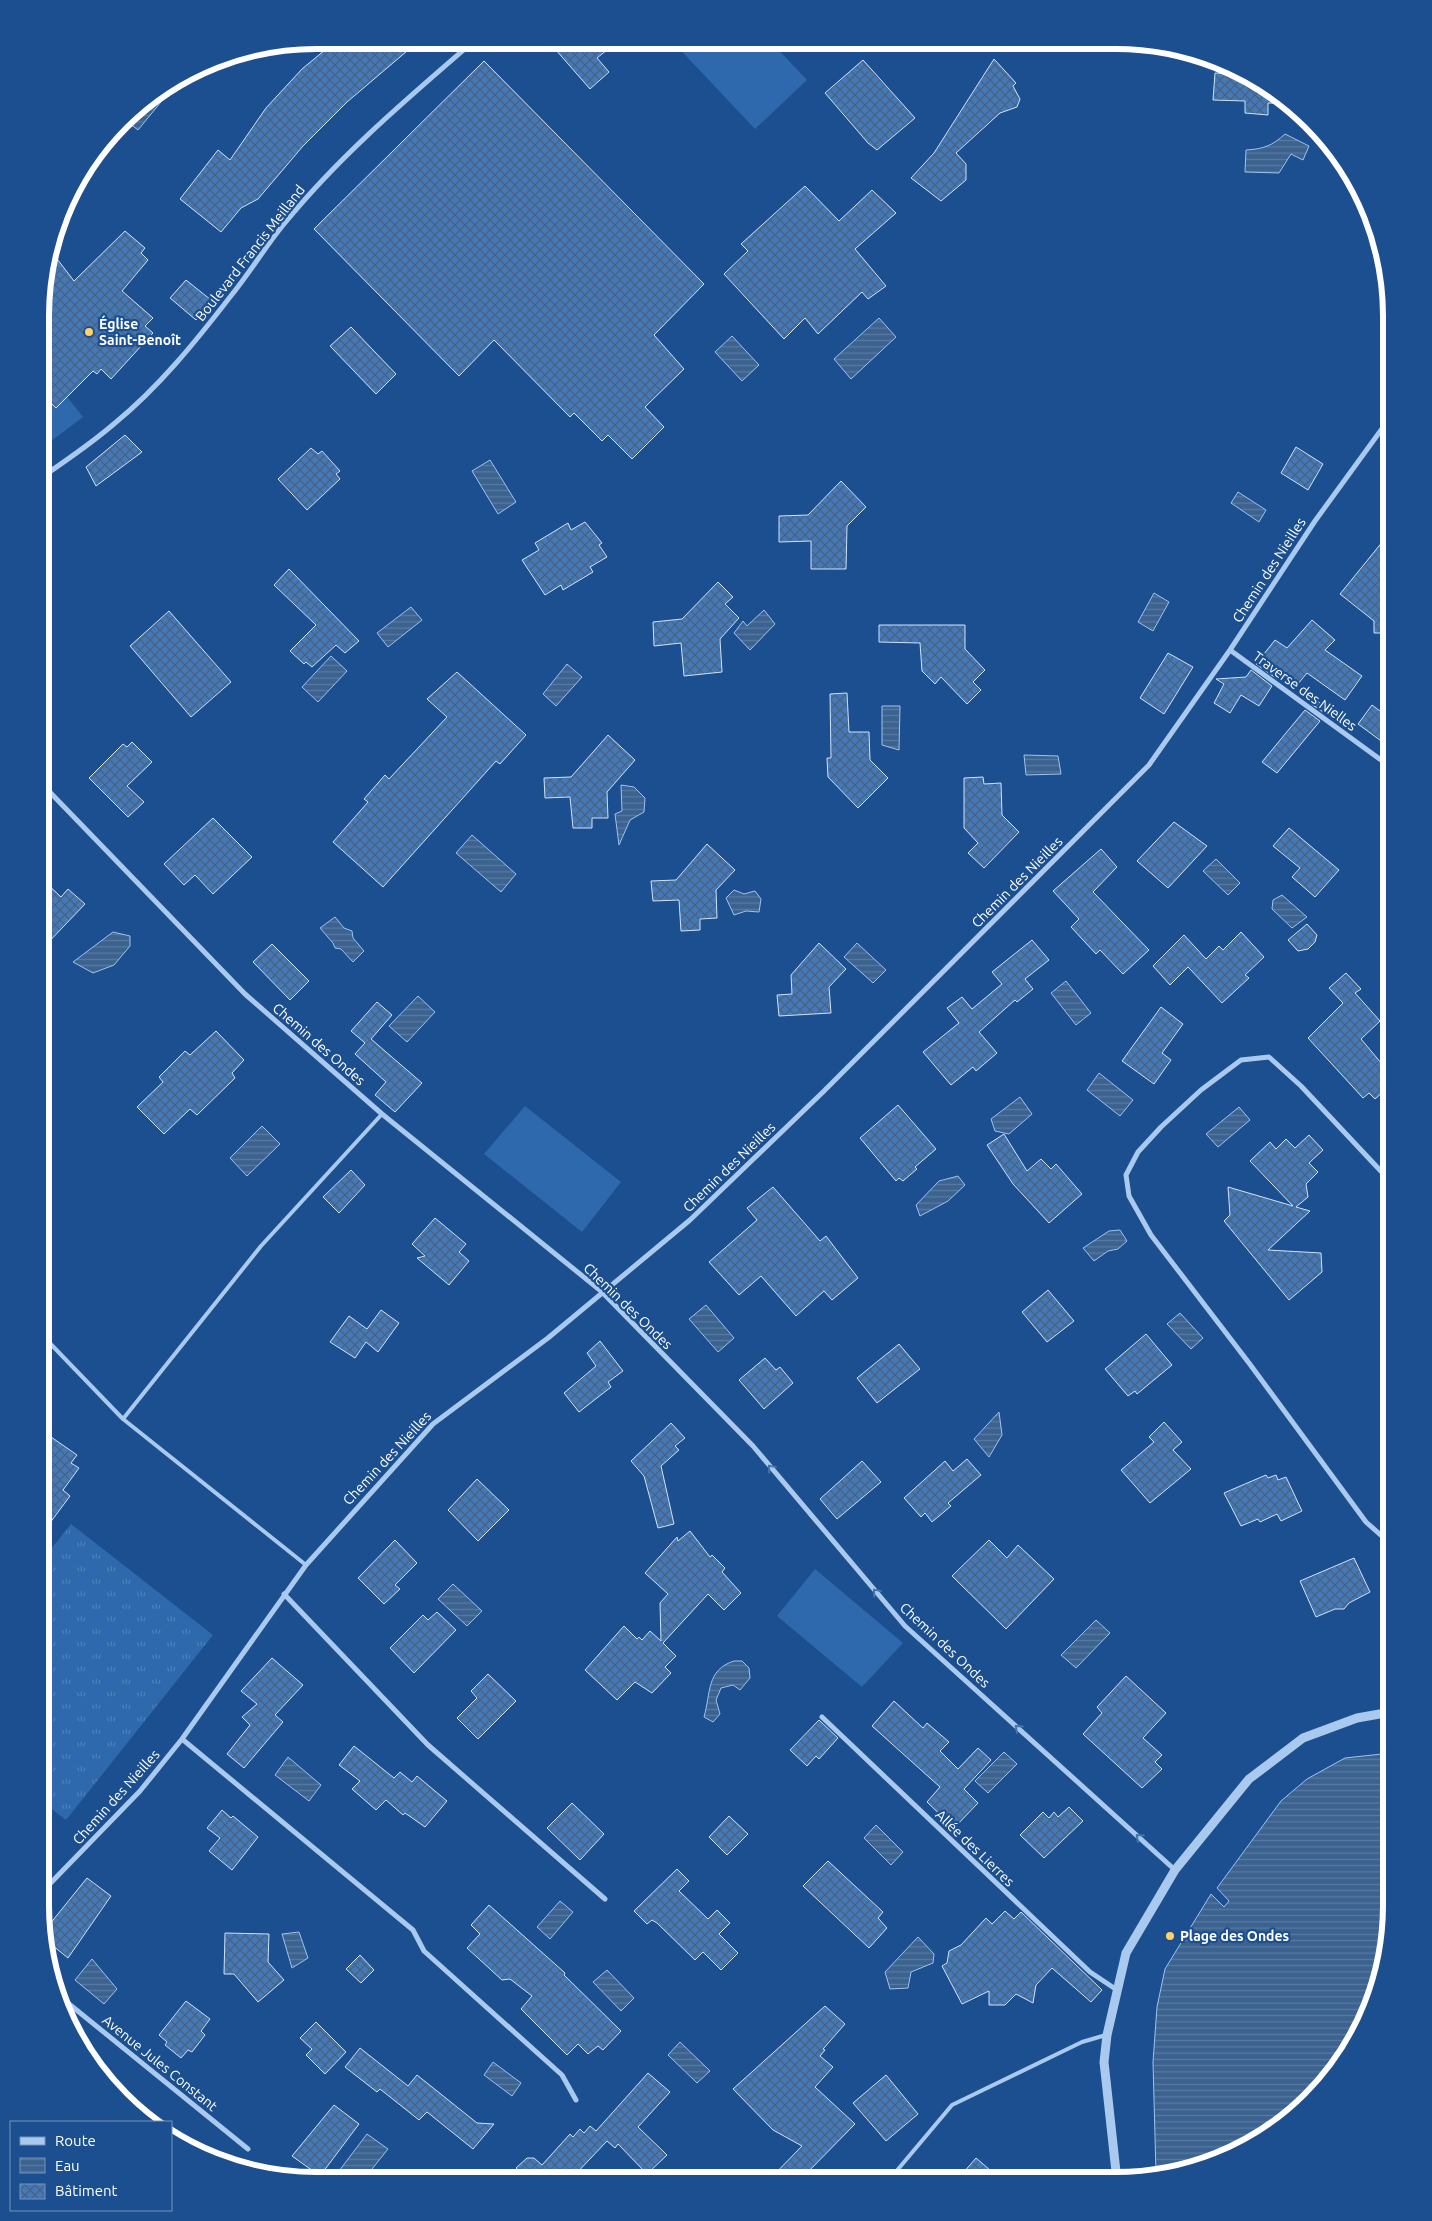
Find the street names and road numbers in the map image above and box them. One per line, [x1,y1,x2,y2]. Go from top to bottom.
street label: Boulevard Francis Meilland [192,182,308,324]
street label: Chemin des Nieilles [1229,515,1309,625]
street label: Traverse des Nielles [1250,648,1360,734]
street label: Chemin des Nieilles [968,833,1066,931]
street label: Chemin des Ondes [270,1000,368,1088]
street label: Chemin des Nieilles [680,1119,778,1215]
street label: Chemin des Ondes [580,1260,676,1352]
street label: Chemin des Nieilles [340,1408,434,1508]
street label: Chemin des Ondes [897,1599,993,1691]
street label: Chemin des Nieilles [69,1746,163,1848]
street label: Allée des Lierres [932,1806,1018,1890]
street label: Avenue Jules Constant [99,2012,221,2114]

